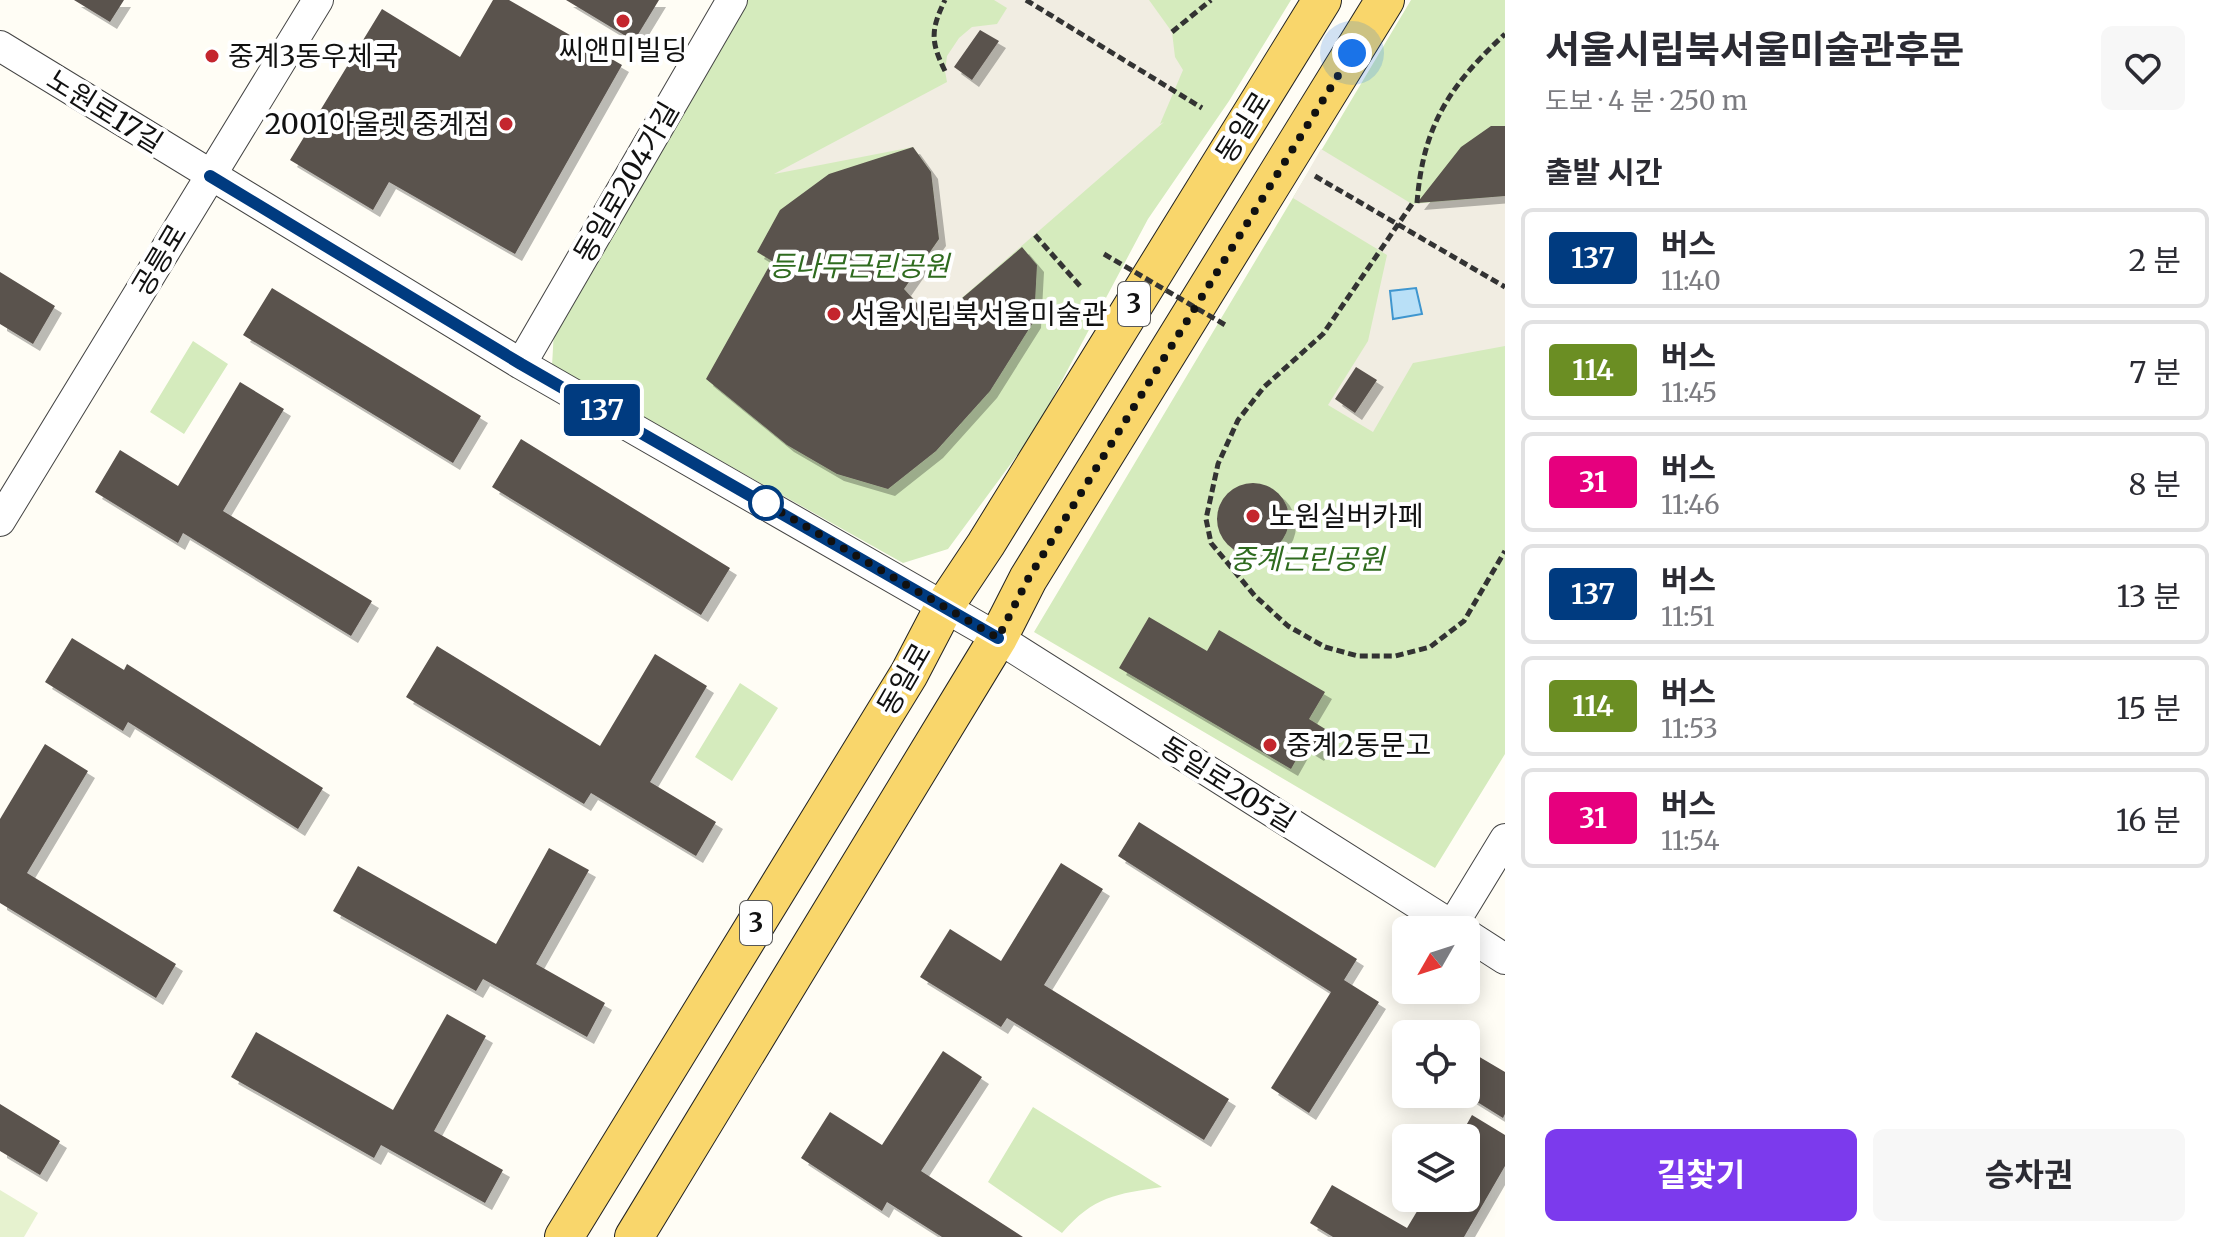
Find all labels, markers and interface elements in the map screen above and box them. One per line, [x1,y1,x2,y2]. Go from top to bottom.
marker: 씨앤미빌딩 [614,12,632,30]
text: 서울시립북서울미술관후문 [1545,26,1965,73]
button: heart [2101,26,2185,110]
place label: 씨앤미빌딩 [559,32,687,68]
your location [1332,33,1372,73]
place label: 중계3동우체국 [228,38,399,74]
marker: 중계3동우체국 [203,47,221,65]
street label: 노원로17길 [40,61,170,161]
text: 도보 · 4 분 · 250 m [1545,84,1747,117]
street label: 동일로 [1207,85,1279,169]
street label: 동일로204가길 [565,95,687,269]
place label: 2001아울렛 중계점 [265,106,490,142]
marker: 2001아울렛 중계점 [497,115,515,133]
text: 출발 시간 [1545,153,1663,191]
street label: 공릉로 [124,218,194,302]
text: 버스 [1661,225,1716,263]
text: 137 [1571,240,1615,276]
text: 2 분 [2128,241,2181,279]
park label: 등나무근린공원 [769,248,951,284]
text: 11:40 [1661,264,1721,297]
road number: 3 [1118,282,1150,326]
place label: 서울시립북서울미술관 [850,296,1108,332]
marker: 서울시립북서울미술관 [825,305,843,323]
text: 버스 [1661,337,1716,375]
text: 114 [1572,352,1614,388]
text: 7 분 [2129,353,2181,391]
text: 11:45 [1661,376,1717,409]
line badge: 137 [556,384,648,436]
text: 137 [580,392,624,428]
text: 버스 [1661,449,1716,487]
text: 31 [1579,464,1607,500]
text: 8 분 [2128,465,2181,503]
unlabelled marker [749,486,783,520]
text: 11:46 [1661,488,1720,521]
place label: 노원실버카페 [1269,498,1424,534]
marker: 노원실버카페 [1244,507,1262,525]
park label: 중계근린공원 [1230,541,1387,577]
text: 버스 [1661,561,1716,599]
text: 137 [1571,576,1615,612]
text: 13 분 [2116,577,2181,615]
text: 11:51 [1661,600,1715,633]
street label: 동일로 [869,637,939,721]
text: 버스 [1661,673,1716,711]
text: 114 [1572,688,1614,724]
text: 15 분 [2116,689,2181,727]
text: 11:53 [1661,712,1718,745]
place label: 중계2동문고 [1286,727,1431,763]
street label: 동일로205길 [1154,728,1302,840]
marker: 중계2동문고 [1261,736,1279,754]
text: 버스 [1661,785,1716,823]
text: 31 [1579,800,1607,836]
text: 16 분 [2116,801,2181,839]
text: 11:54 [1661,824,1720,857]
road number: 3 [740,901,772,945]
north arrow [1392,916,1480,1004]
map controls [1392,916,1480,1212]
button: locate [1392,1020,1480,1108]
button: layers [1392,1124,1480,1212]
button: 길찾기 [1545,1129,1857,1221]
button: 승차권 [1873,1129,2185,1221]

